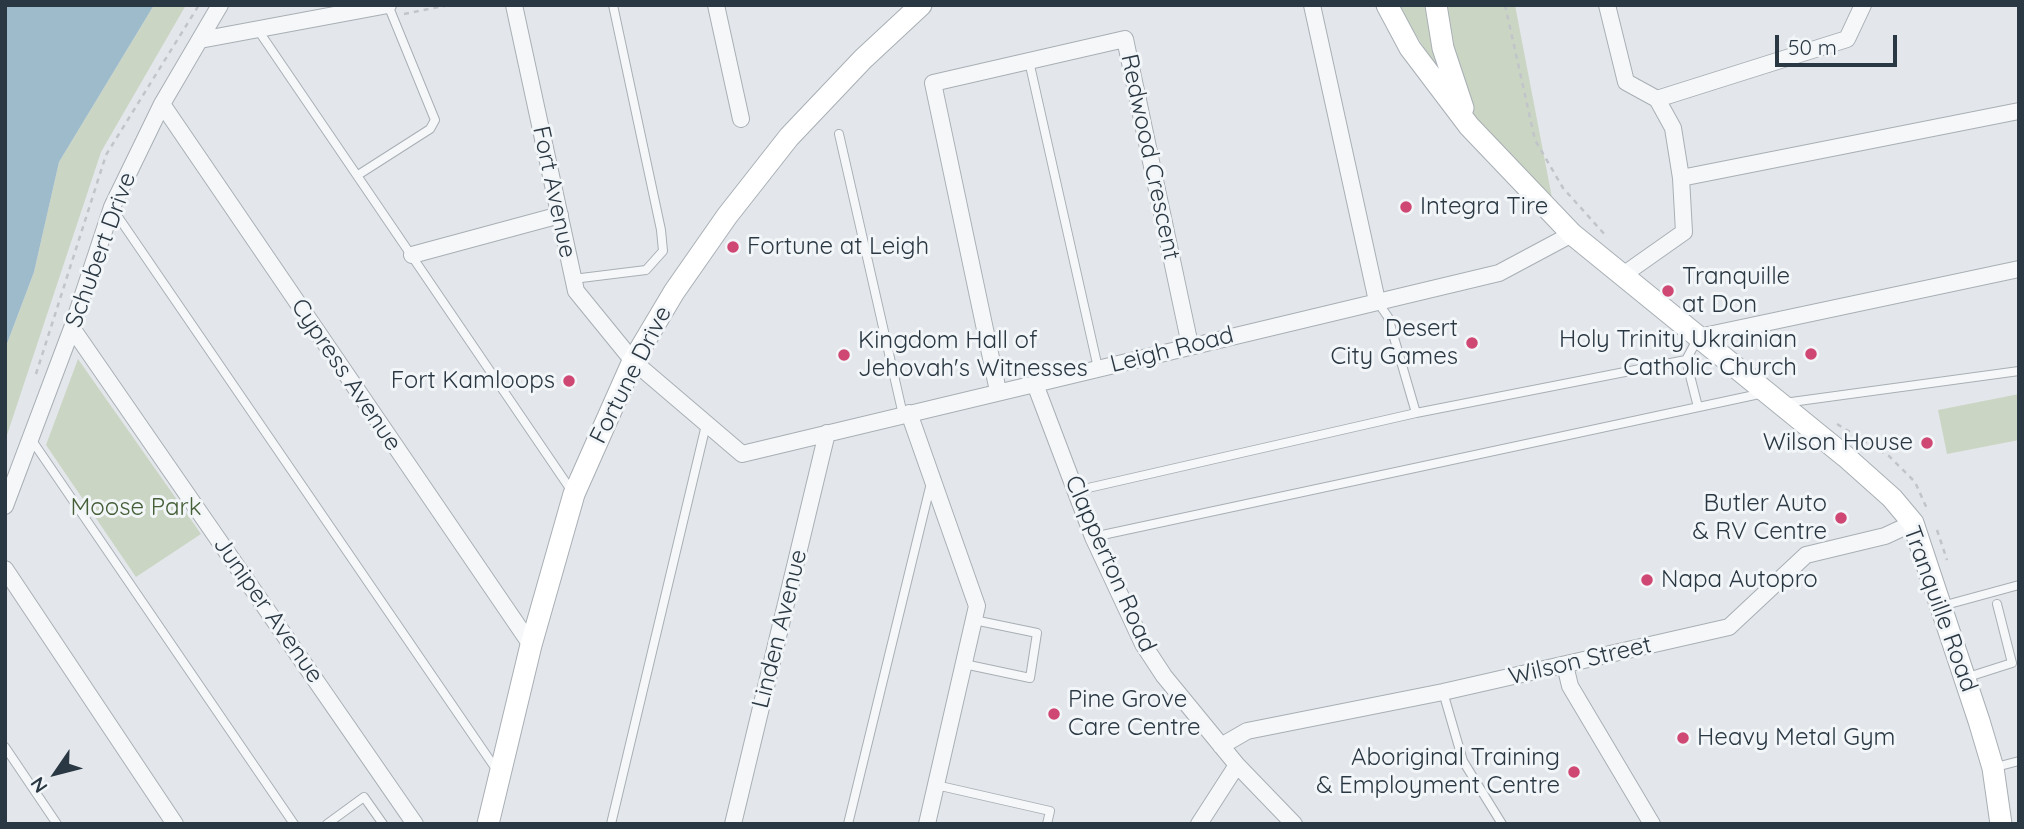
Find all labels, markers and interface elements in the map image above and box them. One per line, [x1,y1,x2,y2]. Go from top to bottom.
scale bar [1779,21,1902,65]
text: 50 m [1788,34,1837,60]
street label: Redwood Crescent [1114,52,1186,262]
street label: Fort Avenue [526,124,582,260]
street label: Schubert Drive [60,168,142,332]
place label: Integra Tire [1420,193,1548,221]
marker: Integra Tire [1398,199,1414,215]
place label: Fortune at Leigh [747,233,929,261]
marker: Fortune at Leigh [725,239,741,255]
place label: Tranquille at Don [1682,263,1790,319]
marker: Tranquille at Don [1660,283,1676,299]
street label: Cypress Avenue [284,293,408,457]
street label: Fortune Drive [584,301,678,449]
place label: Desert City Games [1331,315,1458,371]
street label: Leigh Road [1107,321,1237,379]
place label: Holy Trinity Ukrainian Catholic Church [1559,326,1797,382]
place label: Kingdom Hall of Jehovah's Witnesses [858,327,1088,383]
marker: Desert City Games [1464,335,1480,351]
marker: Holy Trinity Ukrainian Catholic Church [1803,346,1819,362]
marker: Kingdom Hall of Jehovah's Witnesses [836,347,852,363]
place label: Fort Kamloops [391,367,555,395]
marker: Fort Kamloops [561,373,577,389]
place label: Wilson House [1763,429,1913,457]
marker: Wilson House [1919,435,1935,451]
street label: Clapperton Road [1058,471,1162,657]
place label: Butler Auto & RV Centre [1692,490,1827,546]
park label: Moose Park [70,494,202,522]
marker: Butler Auto & RV Centre [1833,510,1849,526]
street label: Tranquille Road [1897,522,1983,696]
street label: Juniper Avenue [207,531,329,689]
street label: Linden Avenue [746,547,814,711]
place label: Napa Autopro [1661,566,1818,594]
marker: Napa Autopro [1639,572,1655,588]
street label: Wilson Street [1506,631,1654,691]
place label: Pine Grove Care Centre [1068,686,1201,742]
marker: Pine Grove Care Centre [1046,706,1062,722]
place label: Heavy Metal Gym [1697,724,1895,752]
marker: Heavy Metal Gym [1675,730,1691,746]
north arrow [21,738,91,808]
place label: Aboriginal Training & Employment Centre [1316,744,1560,800]
marker: Aboriginal Training & Employment Centre [1566,764,1582,780]
text: N [25,772,53,798]

